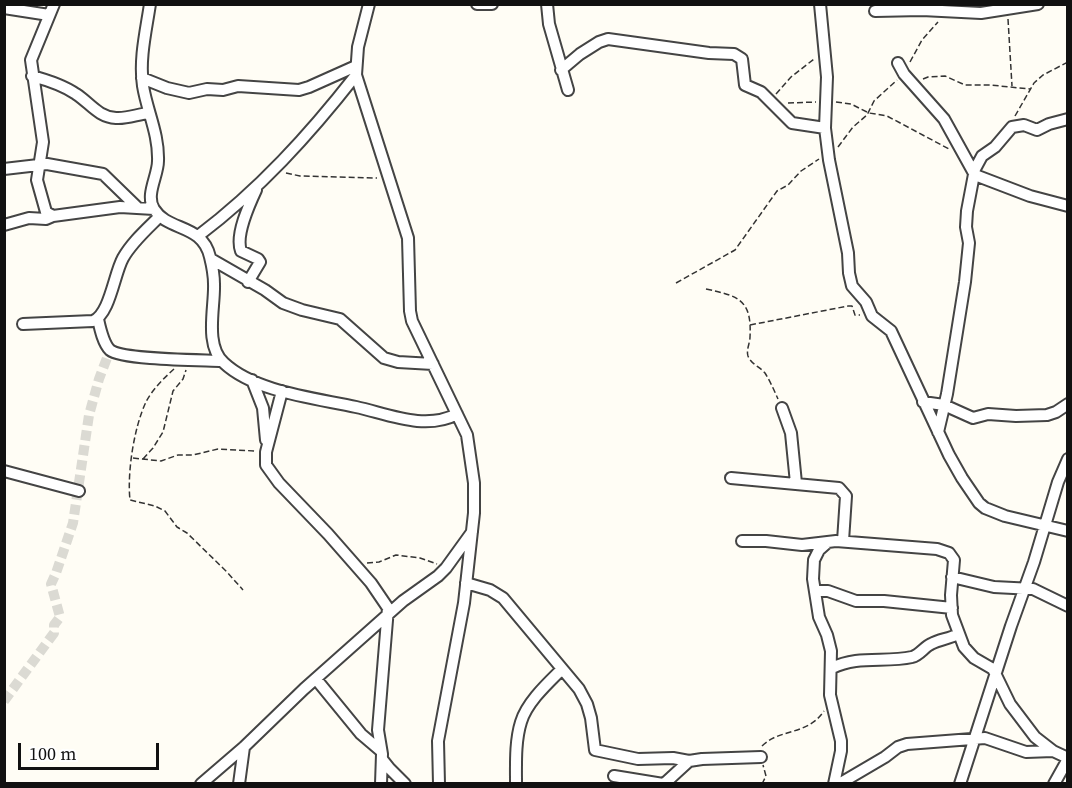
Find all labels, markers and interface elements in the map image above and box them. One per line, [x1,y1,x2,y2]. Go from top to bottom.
scale bar [21,731,162,769]
text: 100 m [29,741,76,766]

